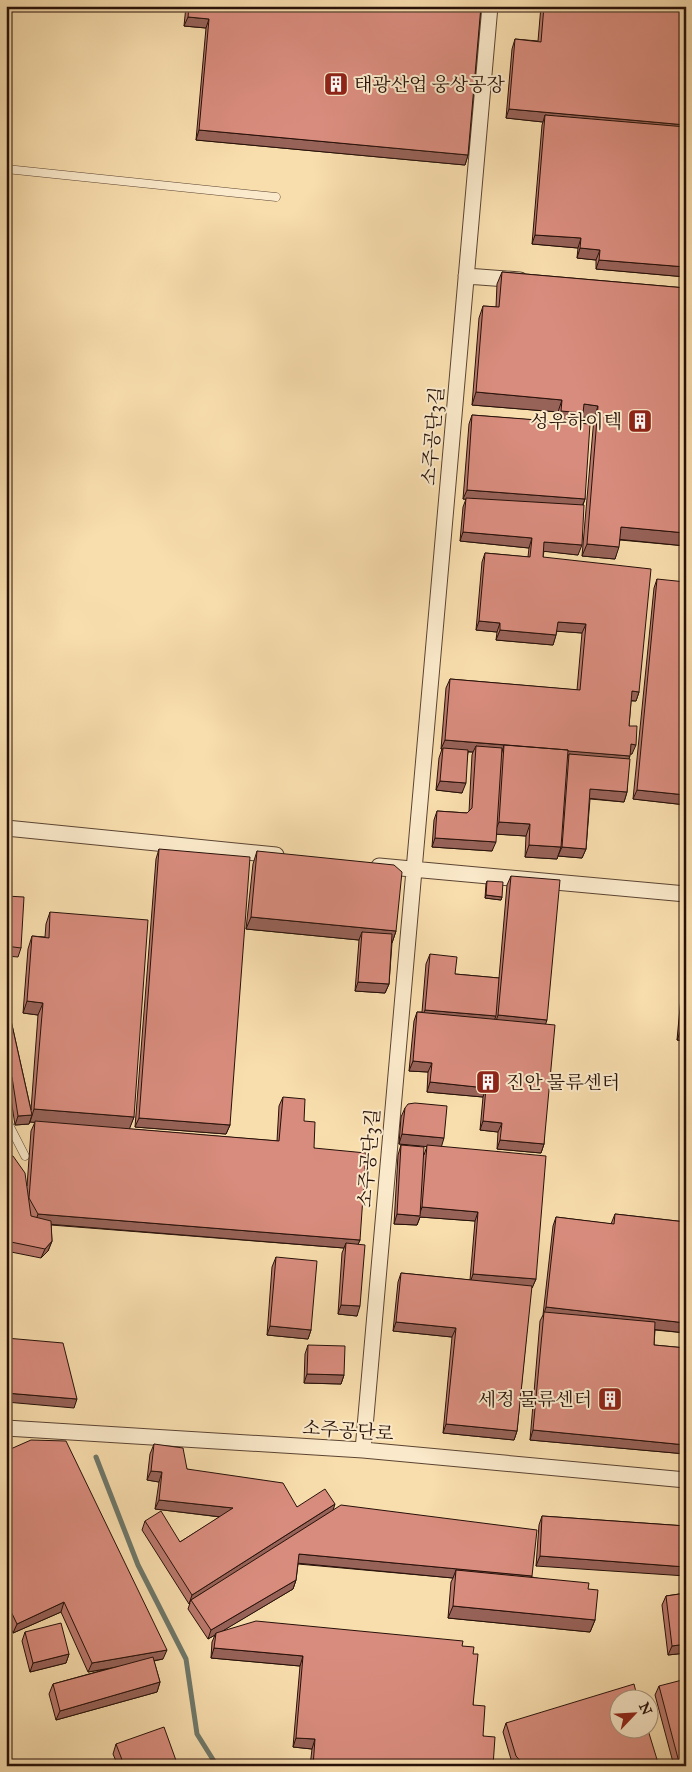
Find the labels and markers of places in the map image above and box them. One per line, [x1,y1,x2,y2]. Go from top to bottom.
building icon: 태광산업 웅상공장 [323,71,349,97]
place label: 태광산업 웅상공장 [354,73,506,96]
building icon: 성우하이텍 [627,408,653,434]
place label: 성우하이텍 [530,410,622,433]
building icon: 진안 물류센터 [475,1069,501,1095]
place label: 진안 물류센터 [506,1071,620,1094]
building icon: 세정 물류센터 [597,1386,623,1412]
place label: 세정 물류센터 [478,1388,592,1411]

